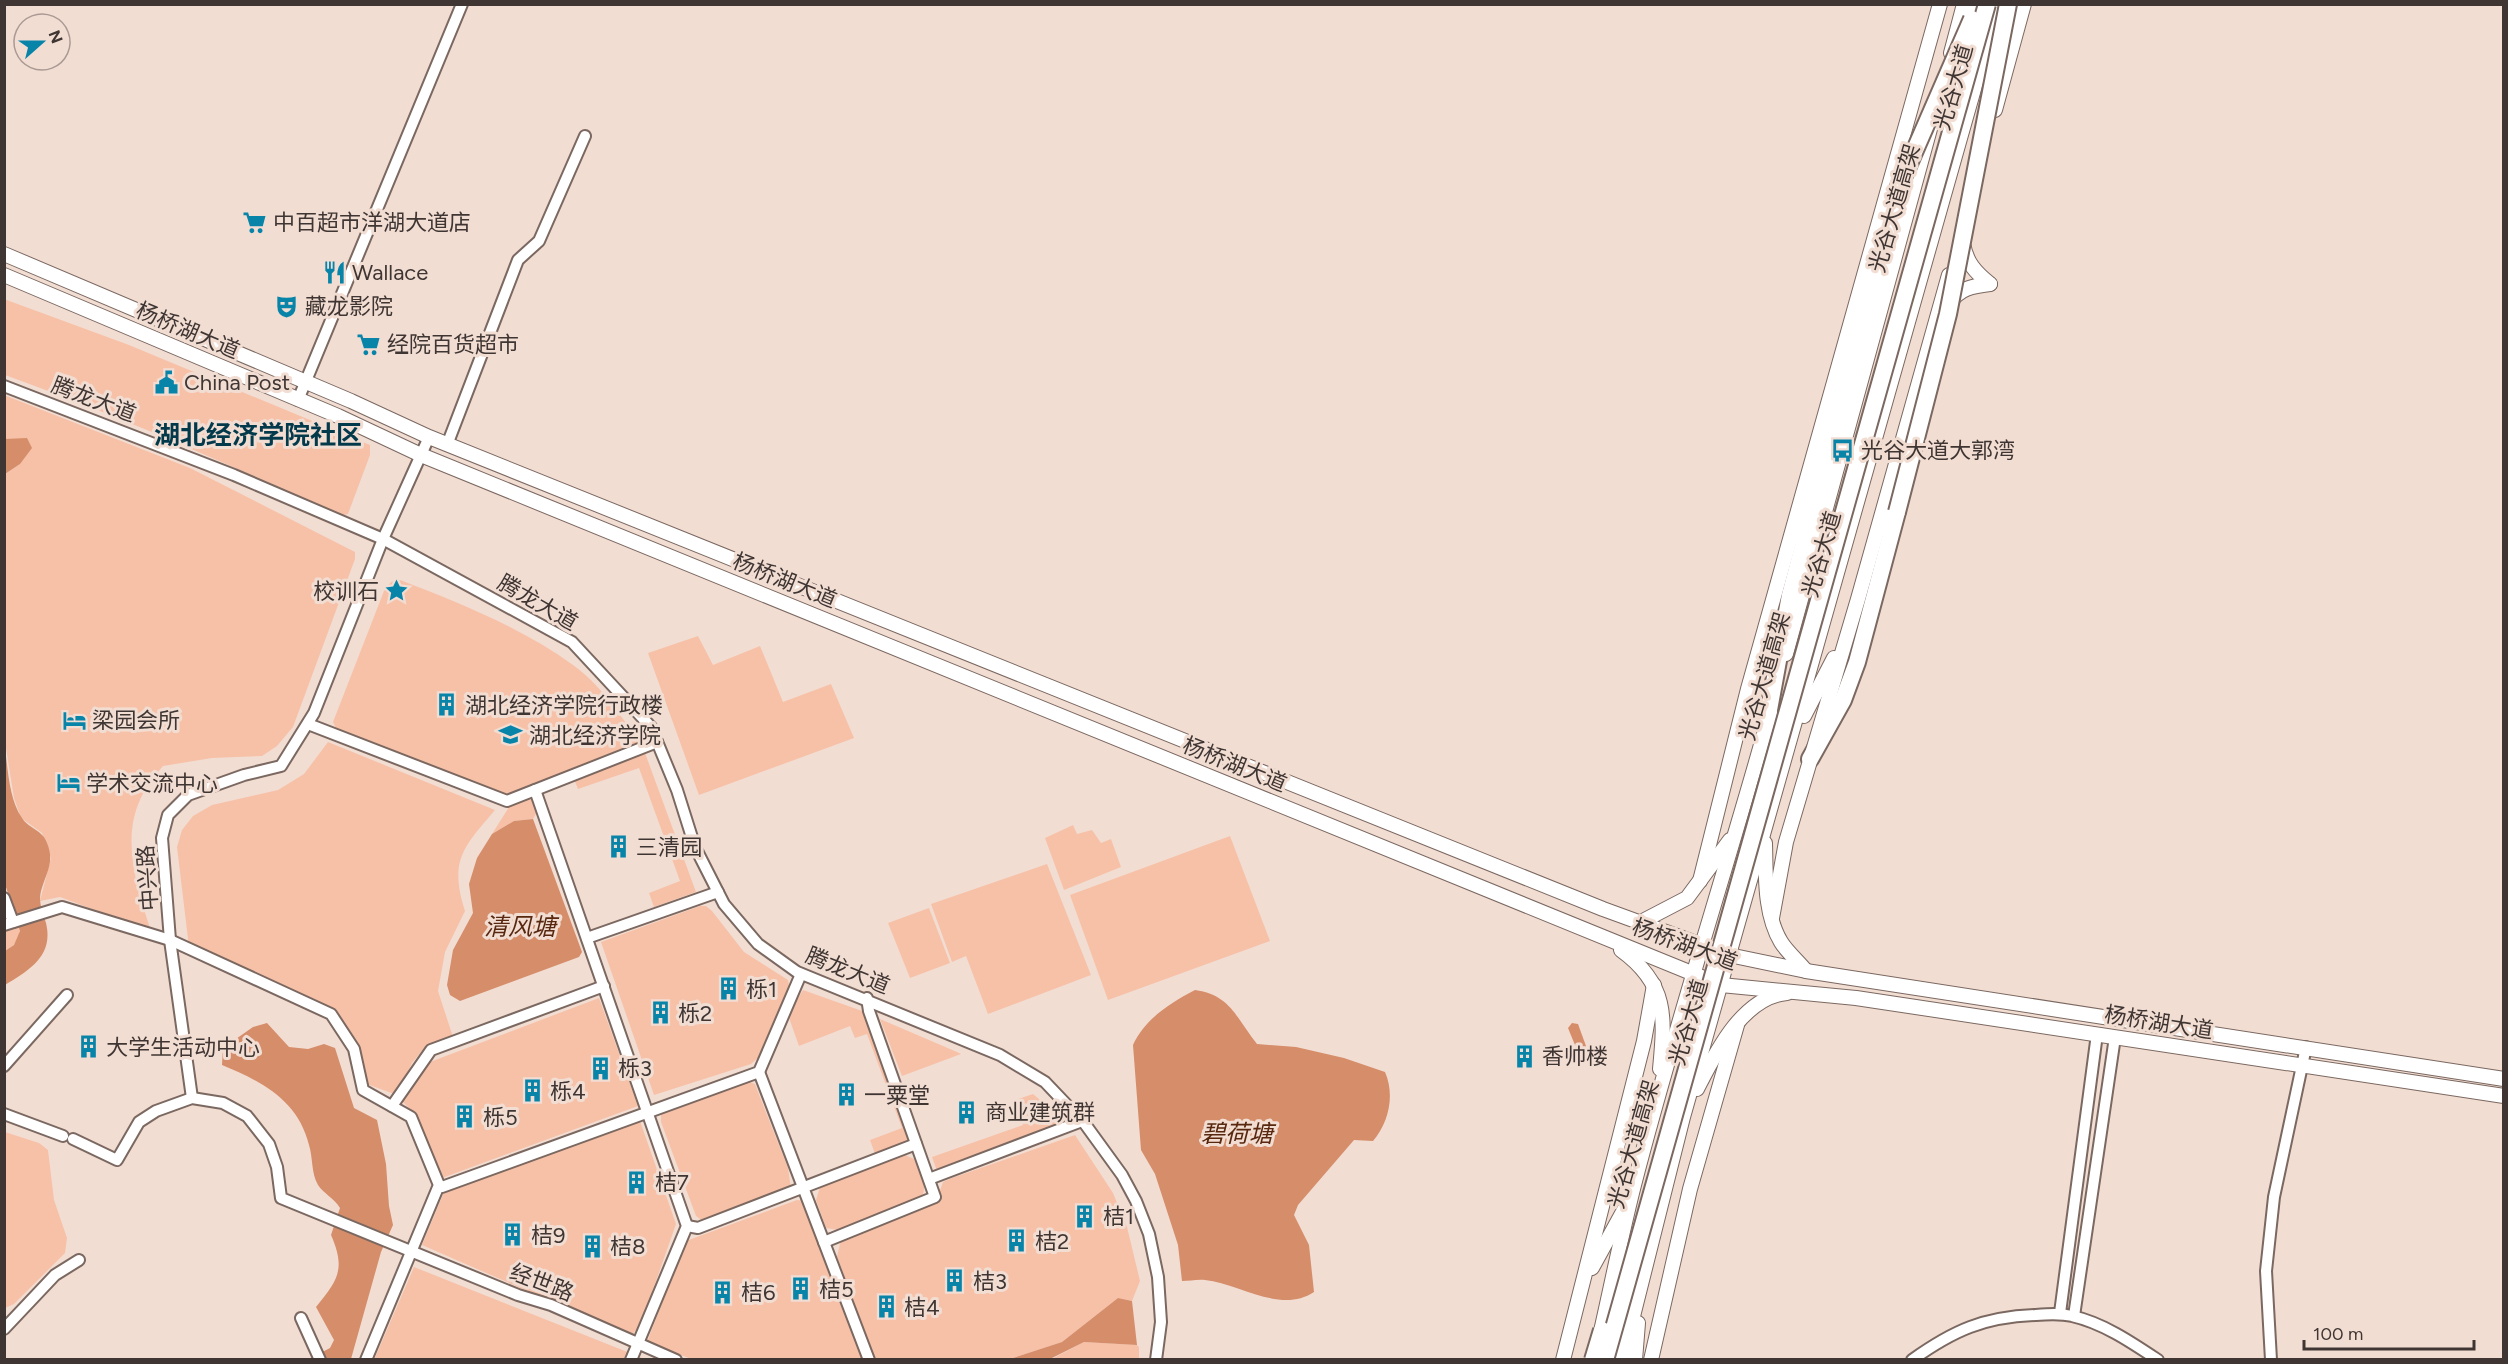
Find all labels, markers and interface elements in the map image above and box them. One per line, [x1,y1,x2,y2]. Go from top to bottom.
north arrow [12,12,72,72]
text: N [44,28,67,46]
street label: 光谷大道 [1928,41,1979,133]
street label: 光谷大道高架 [1863,141,1926,275]
supermarket icon: 中百超市洋湖大道店 [242,209,268,235]
place label: 中百超市洋湖大道店 [273,209,471,236]
restaurant icon: Wallace [321,259,347,285]
place label: Wallace [352,259,428,286]
theatre icon: 藏龙影院 [274,293,300,319]
place label: 藏龙影院 [305,293,393,320]
street label: 杨桥湖大道 [132,297,244,364]
supermarket icon: 经院百货超市 [356,331,382,357]
place label: 经院百货超市 [387,331,519,358]
public building icon: China Post [153,369,179,395]
place label: China Post [184,369,290,396]
street label: 腾龙大道 [48,371,140,428]
district label: 湖北经济学院社区 [154,419,362,451]
bus stop icon: 光谷大道大郭湾 [1830,437,1856,463]
place label: 光谷大道大郭湾 [1861,437,2015,464]
street label: 光谷大道 [1796,508,1847,600]
street label: 杨桥湖大道 [729,547,841,614]
street label: 腾龙大道 [493,569,583,636]
place label: 校训石 [313,578,379,605]
place icon: 校训石 [384,578,410,604]
street label: 光谷大道高架 [1733,609,1796,743]
building icon: 湖北经济学院行政楼 [434,692,460,718]
place label: 湖北经济学院行政楼 [465,692,663,719]
hotel icon: 梁园会所 [61,707,87,733]
place label: 梁园会所 [92,707,180,734]
school or university icon: 湖北经济学院 [498,722,524,748]
place label: 湖北经济学院 [529,722,661,749]
street label: 杨桥湖大道 [1179,731,1291,798]
hotel icon: 学术交流中心 [55,770,81,796]
place label: 学术交流中心 [86,770,218,797]
building icon: 三清园 [605,834,631,860]
place label: 三清园 [636,834,702,861]
street label: 中兴路 [132,844,163,912]
water label: 清风塘 [484,912,560,941]
street label: 杨桥湖大道 [1629,913,1741,976]
street label: 腾龙大道 [802,941,894,999]
building icon: 栎1 [715,976,741,1002]
place label: 栎1 [746,976,777,1003]
street label: 光谷大道 [1663,976,1714,1068]
building icon: 栎2 [647,1000,673,1026]
place label: 栎2 [678,1000,712,1027]
street label: 杨桥湖大道 [2102,1001,2215,1044]
building icon: 大学生活动中心 [75,1034,101,1060]
place label: 大学生活动中心 [106,1034,260,1061]
building icon: 香帅楼 [1511,1043,1537,1069]
place label: 香帅楼 [1542,1043,1608,1070]
building icon: 栎3 [587,1055,613,1081]
place label: 栎3 [618,1055,652,1082]
street label: 光谷大道高架 [1602,1077,1665,1211]
building icon: 栎4 [519,1078,545,1104]
place label: 栎4 [550,1078,586,1105]
building icon: 一粟堂 [833,1082,859,1108]
place label: 一粟堂 [864,1082,930,1109]
building icon: 商业建筑群 [954,1099,980,1125]
place label: 商业建筑群 [985,1099,1095,1126]
building icon: 栎5 [452,1104,478,1130]
place label: 栎5 [483,1104,518,1131]
water label: 碧荷塘 [1201,1119,1277,1148]
building icon: 桔7 [624,1169,650,1195]
place label: 桔7 [655,1169,689,1196]
building icon: 桔1 [1072,1203,1098,1229]
place label: 桔1 [1103,1203,1134,1230]
building icon: 桔9 [500,1222,526,1248]
place label: 桔9 [531,1222,565,1249]
building icon: 桔2 [1004,1228,1030,1254]
place label: 桔2 [1035,1228,1069,1255]
building icon: 桔8 [579,1233,605,1259]
place label: 桔8 [610,1233,646,1260]
street label: 经世路 [506,1258,577,1307]
building icon: 桔3 [942,1268,968,1294]
place label: 桔3 [973,1268,1007,1295]
building icon: 桔5 [788,1276,814,1302]
place label: 桔5 [819,1276,854,1303]
building icon: 桔6 [710,1279,736,1305]
place label: 桔6 [741,1279,775,1306]
building icon: 桔4 [873,1294,899,1320]
place label: 桔4 [904,1294,940,1321]
scale bar [2304,1313,2474,1351]
text: 100 m [2313,1323,2363,1345]

